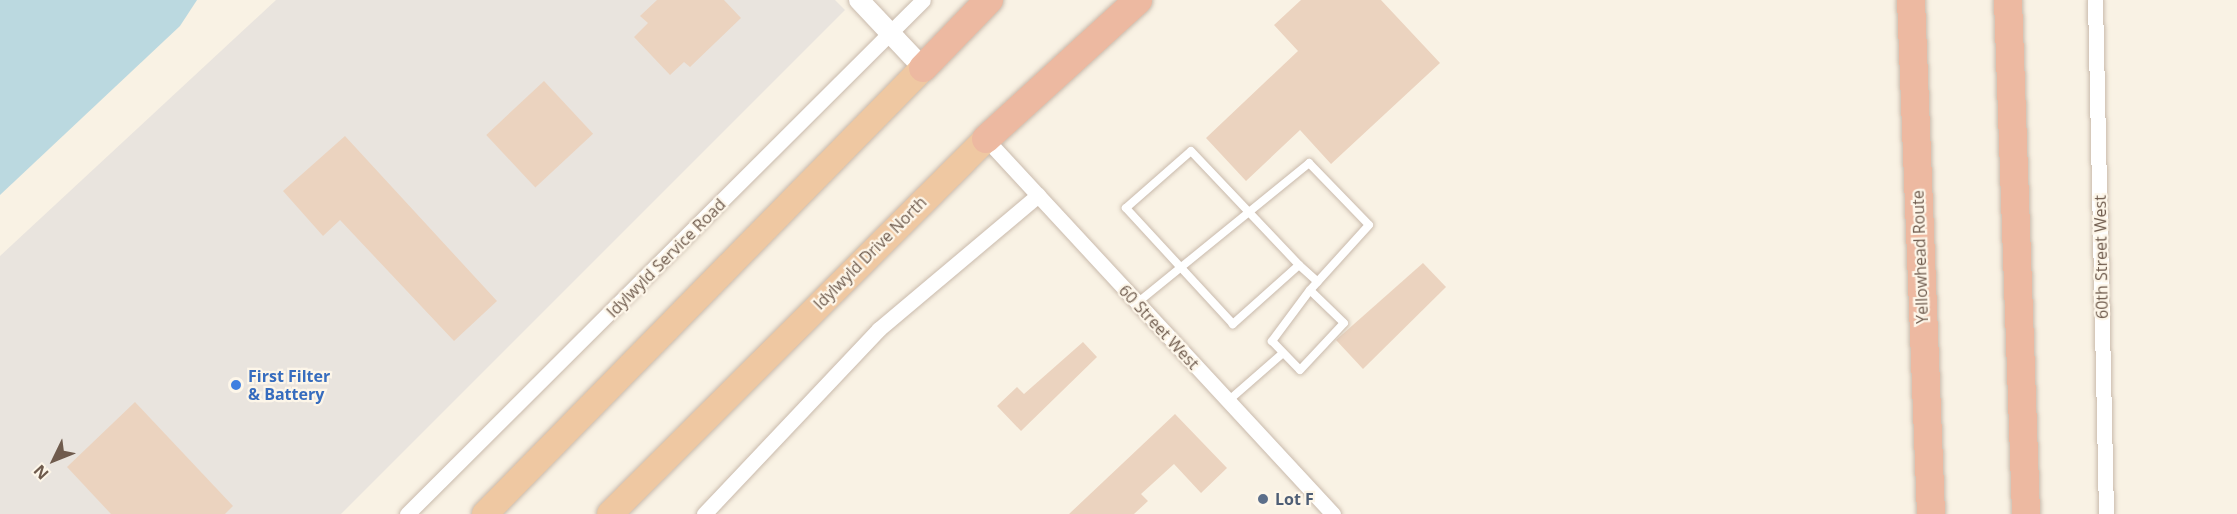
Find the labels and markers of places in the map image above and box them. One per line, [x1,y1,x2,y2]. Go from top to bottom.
place label: First Filter & Battery [248,366,330,404]
marker: First Filter & Battery [229,378,243,392]
place label: Lot F [1275,489,1314,509]
marker: Lot F [1256,492,1270,506]

